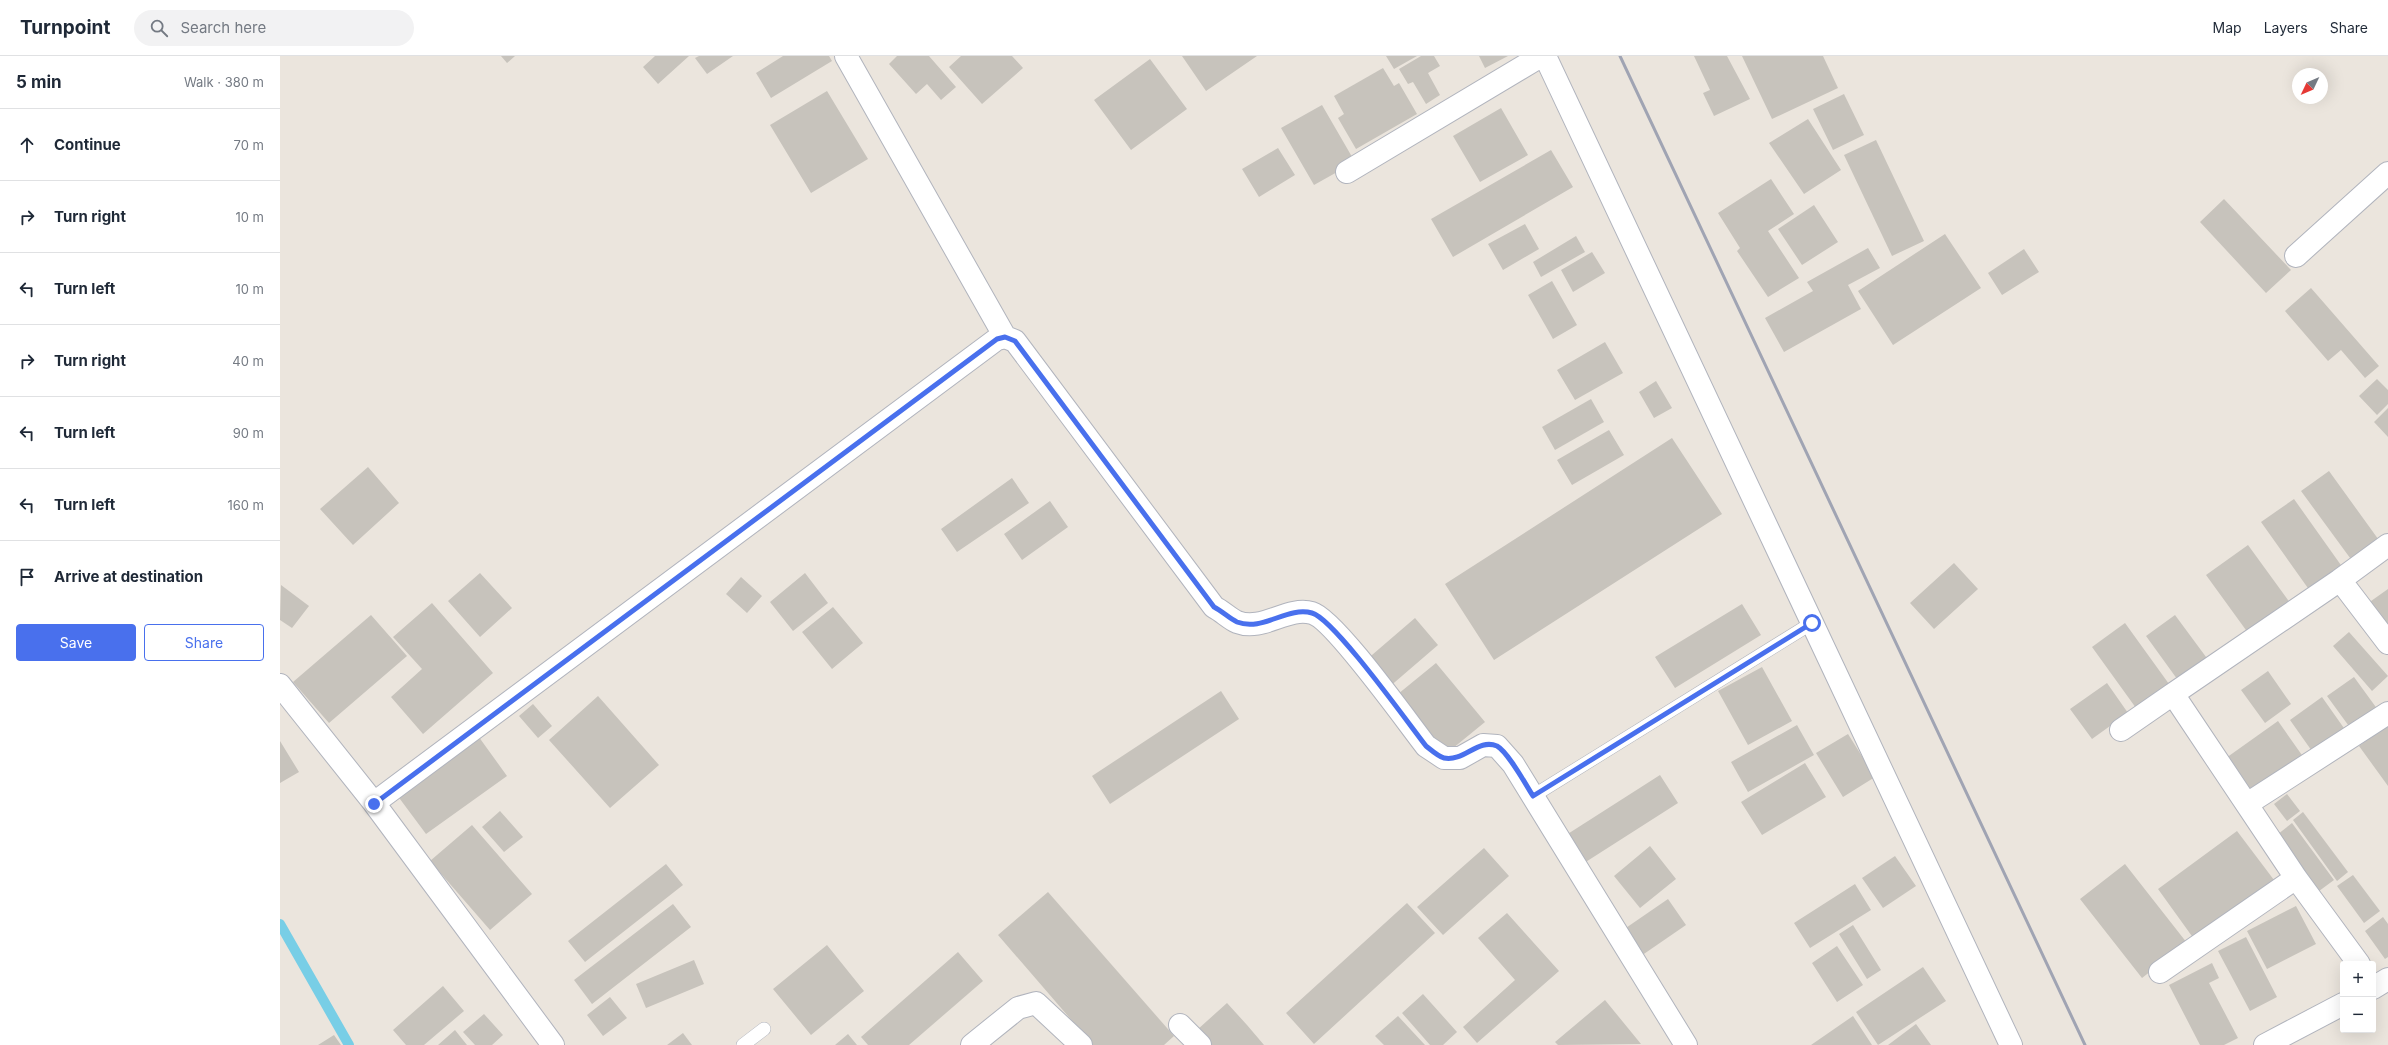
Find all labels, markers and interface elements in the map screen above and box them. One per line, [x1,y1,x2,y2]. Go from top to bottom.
search box [134,10,414,46]
text: Turnpoint [20,16,110,39]
icon: search [148,17,170,39]
text: Search here [180,18,266,37]
text: Map [2213,19,2242,36]
text: Layers [2264,19,2308,36]
text: Share [2330,19,2368,36]
north arrow [2292,68,2328,104]
text: 5 min [16,72,62,92]
text: Walk · 380 m [184,74,264,90]
icon: ahead [16,134,38,156]
text: Continue [54,135,121,154]
text: 70 m [234,137,264,153]
icon: right [16,206,38,228]
text: Turn right [54,207,126,226]
text: 10 m [235,209,264,225]
icon: left [16,278,38,300]
text: Turn left [54,279,115,298]
text: 10 m [235,281,264,297]
icon: right [16,350,38,372]
text: Turn right [54,351,126,370]
text: 40 m [232,353,264,369]
icon: left [16,422,38,444]
text: Turn left [54,423,115,442]
text: 90 m [233,425,264,441]
icon: left [16,494,38,516]
text: Turn left [54,495,115,514]
text: 160 m [227,497,264,513]
icon: arrive [16,566,38,588]
text: Arrive at destination [54,567,203,586]
route start [1803,614,1821,632]
button: Save [16,624,136,661]
button: Share [144,624,264,661]
route end [365,795,383,813]
map controls [2340,961,2376,1033]
button: + [2340,961,2376,997]
button: − [2340,997,2376,1033]

